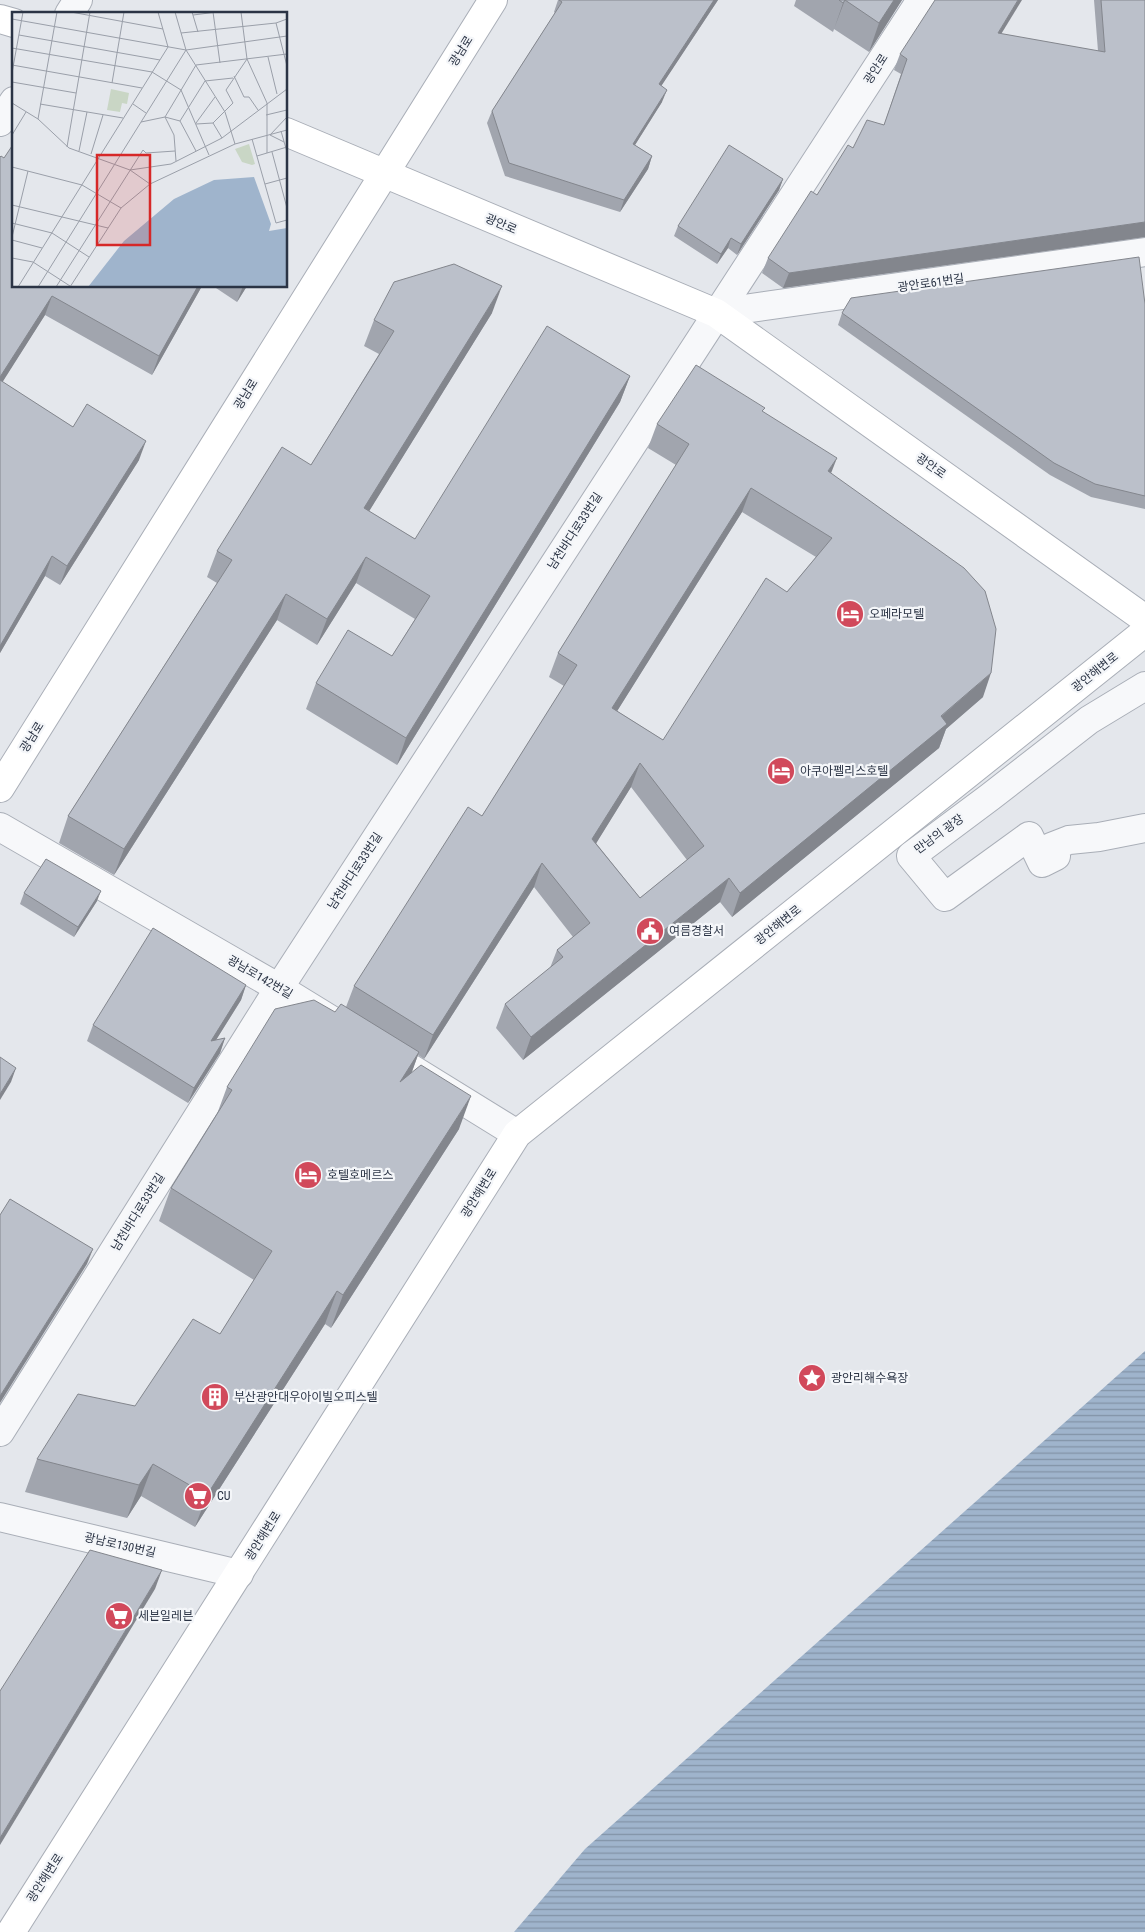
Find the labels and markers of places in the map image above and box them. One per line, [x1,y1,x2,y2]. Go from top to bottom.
hotel icon: 오페라모텔 [835,599,865,629]
place label: 오페라모텔 [869,607,924,621]
hotel icon: 아쿠아펠리스호텔 [766,756,796,786]
place label: 아쿠아펠리스호텔 [800,764,888,778]
public building icon: 여름경찰서 [635,916,665,946]
place label: 여름경찰서 [669,924,724,938]
hotel icon: 호텔호메르스 [293,1160,323,1190]
place label: 호텔호메르스 [327,1168,393,1182]
place icon: 광안리해수욕장 [797,1363,827,1393]
place label: 광안리해수욕장 [831,1371,908,1385]
building icon: 부산광안대우아이빌오피스텔 [200,1382,230,1412]
place label: 부산광안대우아이빌오피스텔 [234,1390,378,1404]
supermarket icon: CU [183,1481,213,1511]
place label: CU [217,1489,231,1503]
supermarket icon: 세븐일레븐 [104,1601,134,1631]
place label: 세븐일레븐 [138,1609,193,1623]

